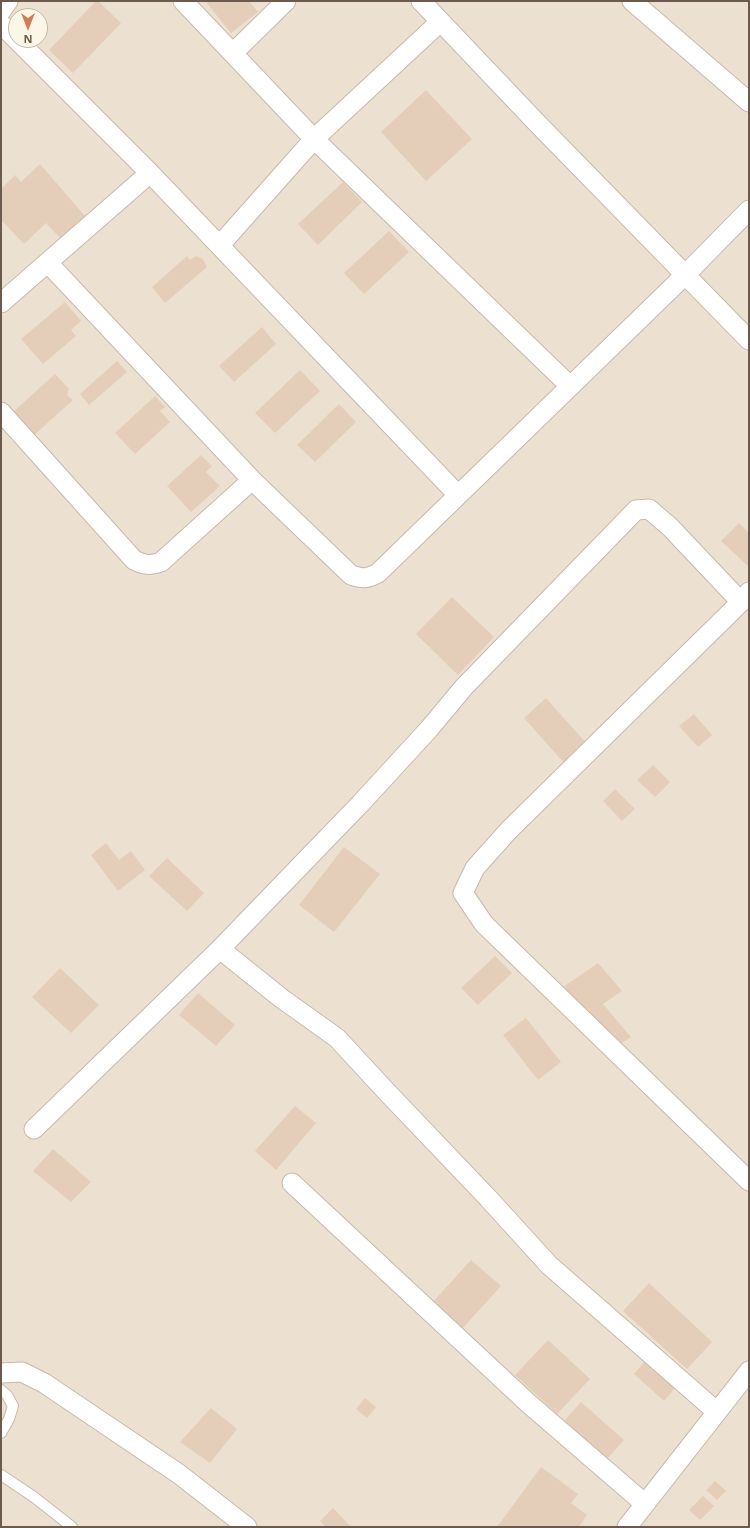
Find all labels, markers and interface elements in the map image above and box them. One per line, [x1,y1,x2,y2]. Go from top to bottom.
north arrow [8,8,48,48]
text: N [24,32,32,47]

